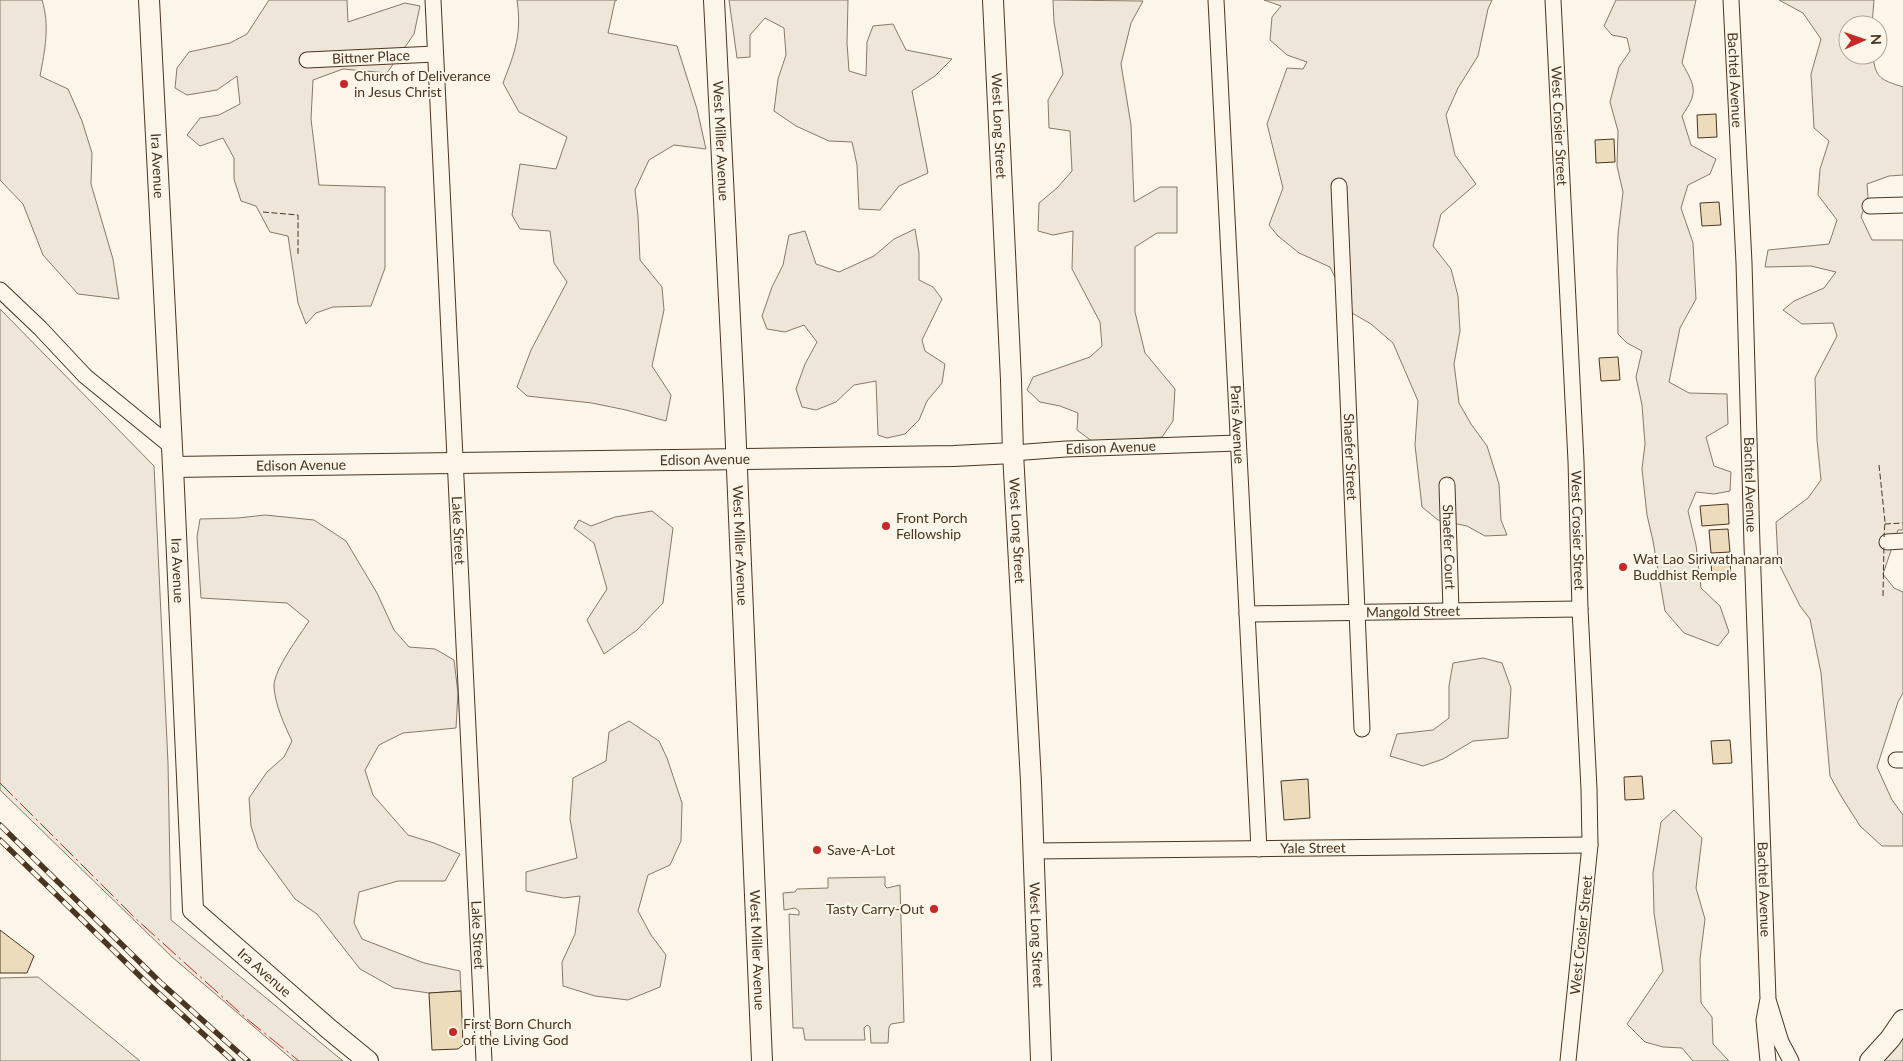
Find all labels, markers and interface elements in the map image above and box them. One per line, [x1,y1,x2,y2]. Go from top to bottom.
north arrow [1838,15,1888,65]
street label: Bachtel Avenue [1725,32,1746,128]
text: N [1868,34,1885,45]
street label: Bittner Place [332,46,410,67]
street label: West Crosier Street [1548,65,1571,186]
place label: Church of Deliverance in Jesus Christ [354,67,491,100]
street label: West Long Street [988,72,1010,179]
marker: Church of Deliverance in Jesus Christ [338,78,350,90]
street label: West Miller Avenue [710,80,733,201]
street label: Ira Avenue [148,133,168,199]
street label: Paris Avenue [1228,384,1248,464]
street label: Shaefer Street [1341,413,1361,501]
street label: Edison Avenue [1065,437,1156,457]
street label: Bachtel Avenue [1741,437,1761,533]
street label: Edison Avenue [660,450,750,468]
street label: Edison Avenue [256,456,346,474]
street label: West Crosier Street [1568,470,1588,591]
street label: West Long Street [1006,477,1029,584]
street label: West Miller Avenue [730,485,752,606]
street label: Lake Street [449,496,469,565]
street label: Shaefer Court [1440,504,1459,590]
place label: Front Porch Fellowship [896,509,968,542]
marker: Front Porch Fellowship [880,520,892,532]
street label: Ira Avenue [168,537,188,603]
place label: Wat Lao Siriwathanaram Buddhist Remple [1633,550,1783,583]
marker: Wat Lao Siriwathanaram Buddhist Remple [1617,561,1629,573]
street label: Mangold Street [1366,602,1460,620]
street label: Yale Street [1280,839,1346,856]
place label: Save-A-Lot [827,841,895,858]
street label: Bachtel Avenue [1754,841,1775,937]
marker: Save-A-Lot [811,844,823,856]
street label: West Crosier Street [1566,874,1595,995]
street label: West Long Street [1027,882,1047,988]
street label: West Miller Avenue [747,889,769,1011]
street label: Lake Street [468,900,489,970]
place label: Tasty Carry-Out [826,900,924,917]
marker: Tasty Carry-Out [928,903,940,915]
street label: Ira Avenue [235,944,295,1000]
place label: First Born Church of the Living God [463,1015,572,1048]
marker: First Born Church of the Living God [447,1026,459,1038]

